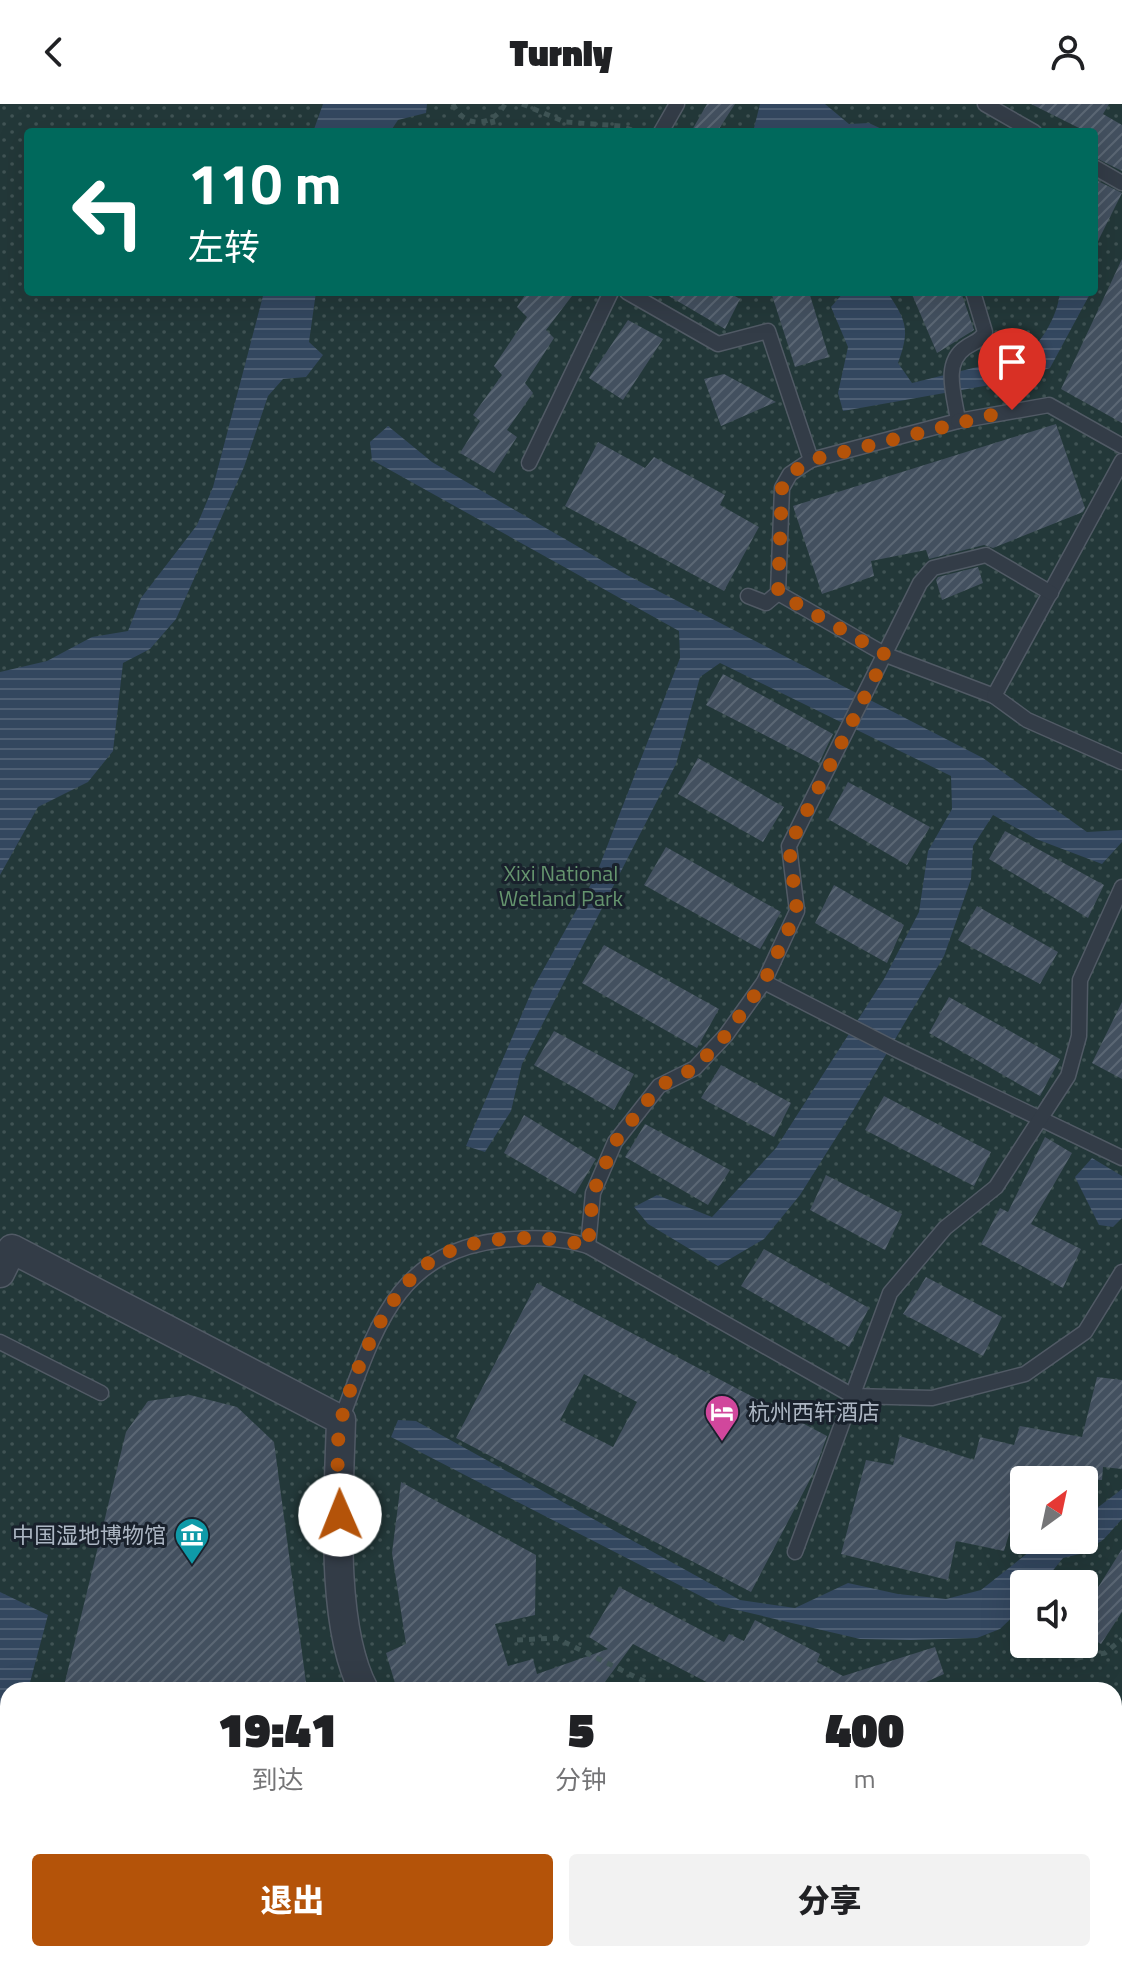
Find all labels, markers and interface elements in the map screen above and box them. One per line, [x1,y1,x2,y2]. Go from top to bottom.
text: Turnly [509,25,613,80]
icon: back [32,30,76,74]
icon: person [1046,30,1090,74]
text: 110 m [188,141,341,226]
icon: left [56,160,160,264]
text: 左转 [188,219,260,274]
pin [978,328,1046,410]
icon: arrive [990,340,1034,384]
park label: Xixi National Wetland Park [499,856,624,915]
hotel icon: 杭州西轩酒店 [703,1393,741,1443]
place label: 杭州西轩酒店 [748,1395,880,1429]
north arrow [1010,1466,1098,1554]
map controls [1010,1466,1098,1658]
position arrow [298,1473,382,1557]
museum icon: 中国湿地博物馆 [173,1516,211,1566]
place label: 中国湿地博物馆 [12,1518,166,1552]
button: sound [1010,1570,1098,1658]
text: 19:41 [218,1693,337,1766]
text: 5 [568,1693,594,1766]
text: 400 [825,1693,904,1766]
text: m [854,1759,875,1798]
text: 到达 [252,1760,304,1799]
text: 分钟 [555,1760,607,1799]
button: 退出 [32,1854,553,1946]
button: 分享 [569,1854,1090,1946]

